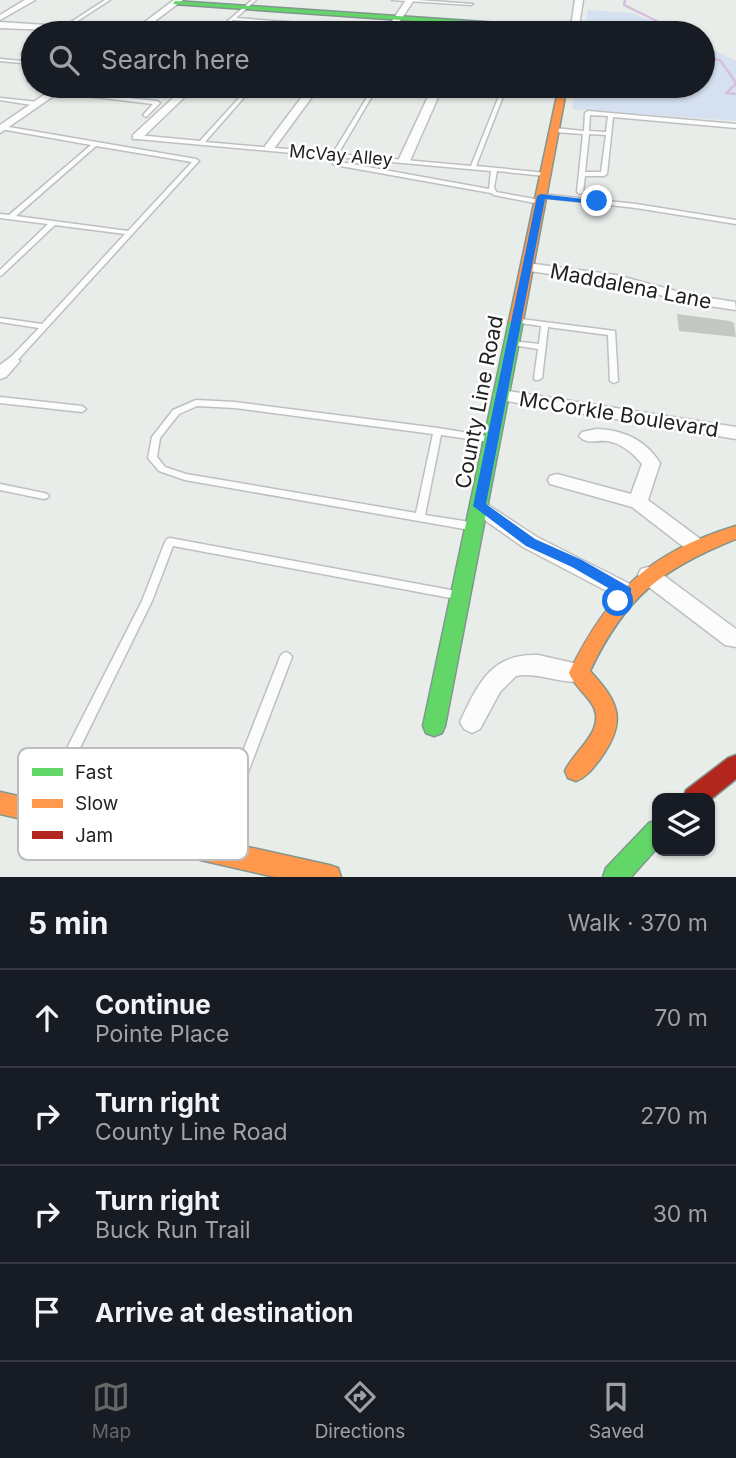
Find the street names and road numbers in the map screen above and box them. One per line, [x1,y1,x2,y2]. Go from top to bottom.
street label: McVay Alley [289,140,393,170]
street label: Maddalena Lane [548,258,714,314]
street label: County Line Road [450,313,508,491]
street label: McCorkle Boulevard [518,386,720,442]

